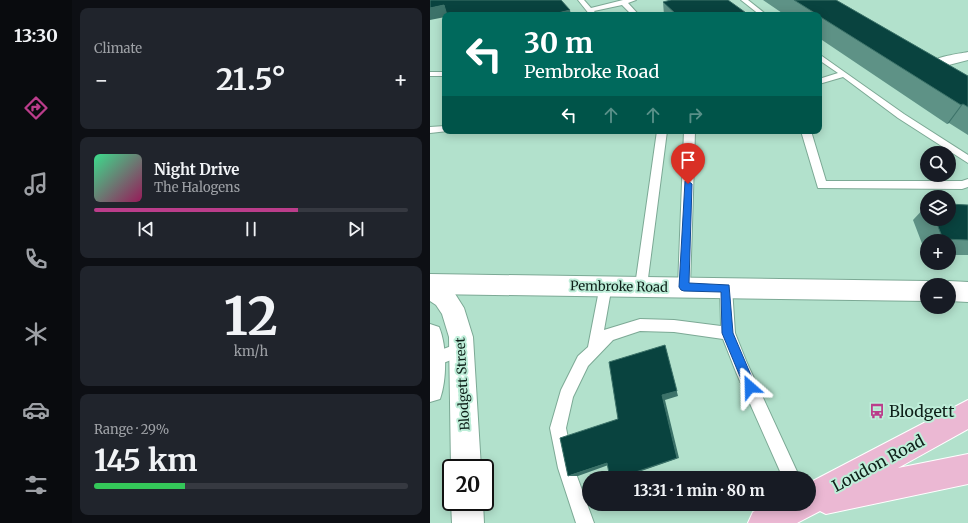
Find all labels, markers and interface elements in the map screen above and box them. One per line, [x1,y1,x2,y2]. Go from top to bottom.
text: 13:30 [14,24,58,47]
text: 30 m [524,25,593,61]
icon: left [458,28,510,80]
text: Climate [94,40,142,57]
text: 21.5° [216,60,286,98]
text: Pembroke Road [524,60,659,83]
text: − [94,66,109,94]
text: + [393,66,408,94]
icon: directions [22,94,50,122]
icon: left [558,104,580,126]
icon: ahead [600,104,622,126]
icon: ahead [642,104,664,126]
icon: right [684,104,706,126]
pin [671,143,705,184]
map controls [920,146,956,314]
button: search [920,146,956,182]
icon: arrive [677,149,699,171]
text: Night Drive [154,160,239,179]
icon: music [22,170,50,198]
text: The Halogens [154,179,240,196]
button: layers [920,190,956,226]
icon: previous [135,218,157,240]
icon: pause [240,218,262,240]
icon: next [345,218,367,240]
button: + [920,234,956,270]
icon: phone [22,245,50,273]
street label: Pembroke Road [570,277,668,296]
button: − [920,278,956,314]
text: 12 [224,284,278,349]
icon: climate [22,320,50,348]
street label: Blodgett Street [452,337,473,431]
text: km/h [234,343,268,360]
position arrow [729,366,771,408]
icon: car [22,396,50,424]
place label: Blodgett [889,401,955,421]
bus stop icon: Blodgett [868,402,886,420]
text: Range · 29% [94,421,169,438]
street label: Loudon Road [828,430,928,496]
text: 145 km [94,441,198,479]
speed limit sign: 20 [442,459,494,511]
icon: filters [22,471,50,499]
text: 13:31 · 1 min · 80 m [633,481,765,500]

